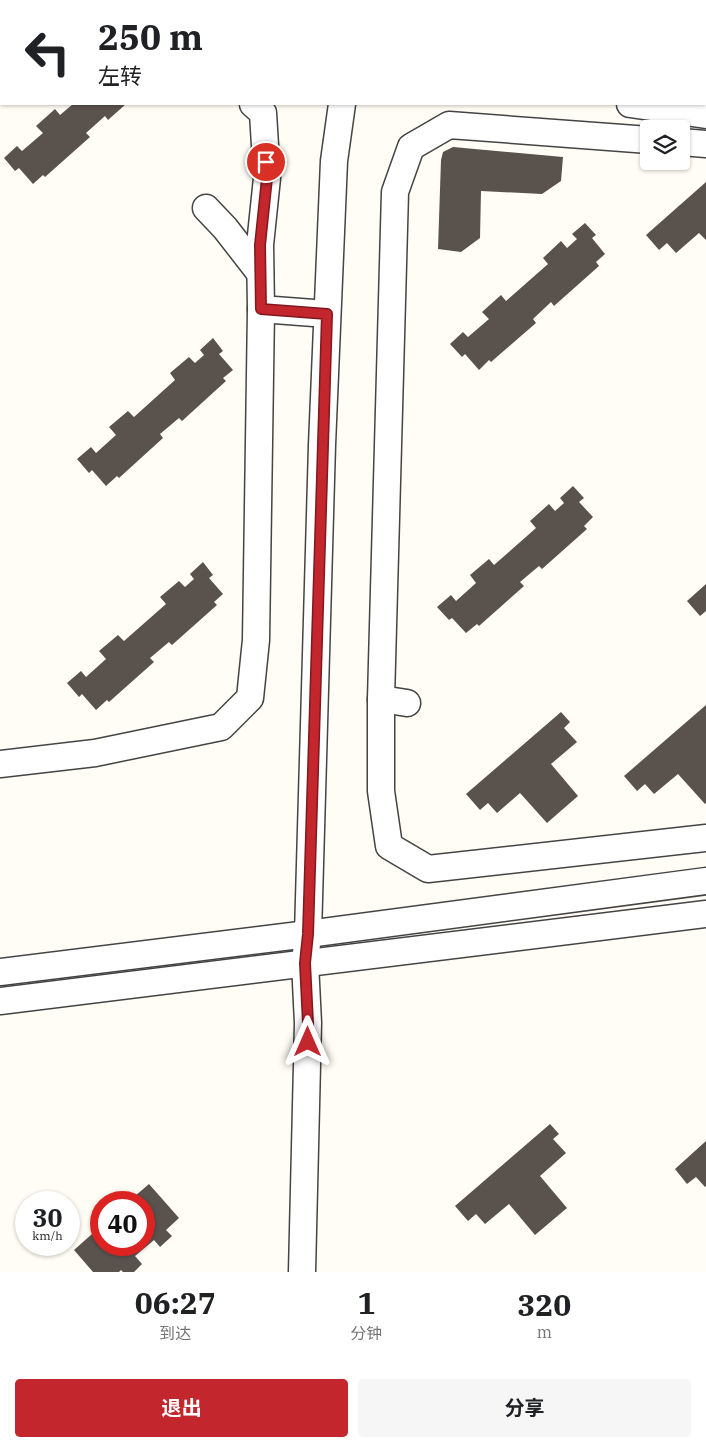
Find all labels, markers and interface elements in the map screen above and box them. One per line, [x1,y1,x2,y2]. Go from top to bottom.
text: 250 m [98,14,203,60]
icon: left [15,20,80,85]
text: 左转 [98,61,142,90]
map controls [640,120,690,170]
button: layers [640,120,690,170]
pin [245,141,287,183]
icon: arrive [252,148,280,176]
position arrow [281,1015,333,1067]
speed limit sign: 40 [90,1191,155,1256]
text: 30 [32,1201,63,1234]
text: km/h [32,1228,63,1243]
text: 06:27 [135,1283,216,1322]
text: 1 [358,1283,376,1322]
text: 320 [517,1285,571,1324]
text: m [537,1322,552,1342]
text: 到达 [159,1323,191,1343]
text: 分钟 [351,1323,383,1343]
button: 退出 [15,1379,348,1437]
button: 分享 [358,1379,691,1437]

